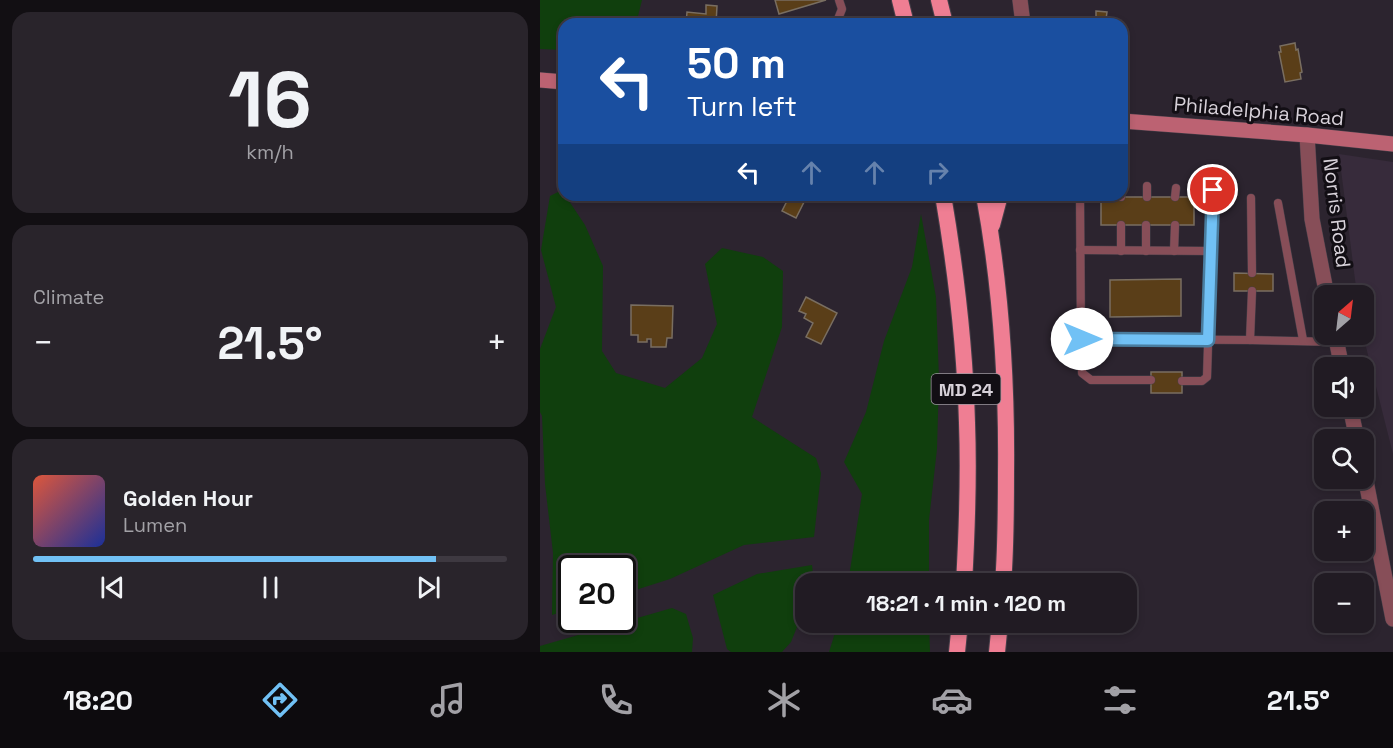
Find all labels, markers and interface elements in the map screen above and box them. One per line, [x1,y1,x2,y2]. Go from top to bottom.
text: 50 m [687,37,786,90]
icon: left [588,42,666,120]
text: 16 [228,50,312,150]
text: Turn left [687,89,797,124]
street label: Philadelphia Road [1173,91,1345,131]
text: km/h [246,139,294,165]
icon: left [732,156,765,189]
icon: ahead [795,156,828,189]
icon: ahead [858,156,891,189]
icon: right [921,156,954,189]
street label: Norris Road [1317,157,1357,269]
pin [1187,164,1238,215]
icon: arrive [1196,173,1229,206]
text: Climate [33,284,104,310]
north arrow [1314,285,1374,345]
map controls [1314,285,1374,633]
position arrow [1050,307,1114,371]
text: 21.5° [217,315,323,372]
text: − [33,322,53,364]
text: + [487,322,507,364]
button: sound [1314,357,1374,417]
road number: MD 24 [932,374,1000,404]
button: search [1314,429,1374,489]
text: Golden Hour [123,484,253,512]
button: + [1314,501,1374,561]
text: Lumen [123,512,187,538]
speed limit sign: 20 [558,555,636,633]
icon: previous [96,571,129,604]
icon: pause [254,571,287,604]
icon: next [412,571,445,604]
button: − [1314,573,1374,633]
text: 18:21 · 1 min · 120 m [866,589,1066,617]
icon: directions [259,679,301,721]
icon: music [427,679,469,721]
icon: phone [595,679,637,721]
icon: climate [763,679,805,721]
icon: car [931,679,973,721]
icon: filters [1099,679,1141,721]
text: 18:20 [63,683,133,718]
text: 21.5° [1267,683,1330,718]

